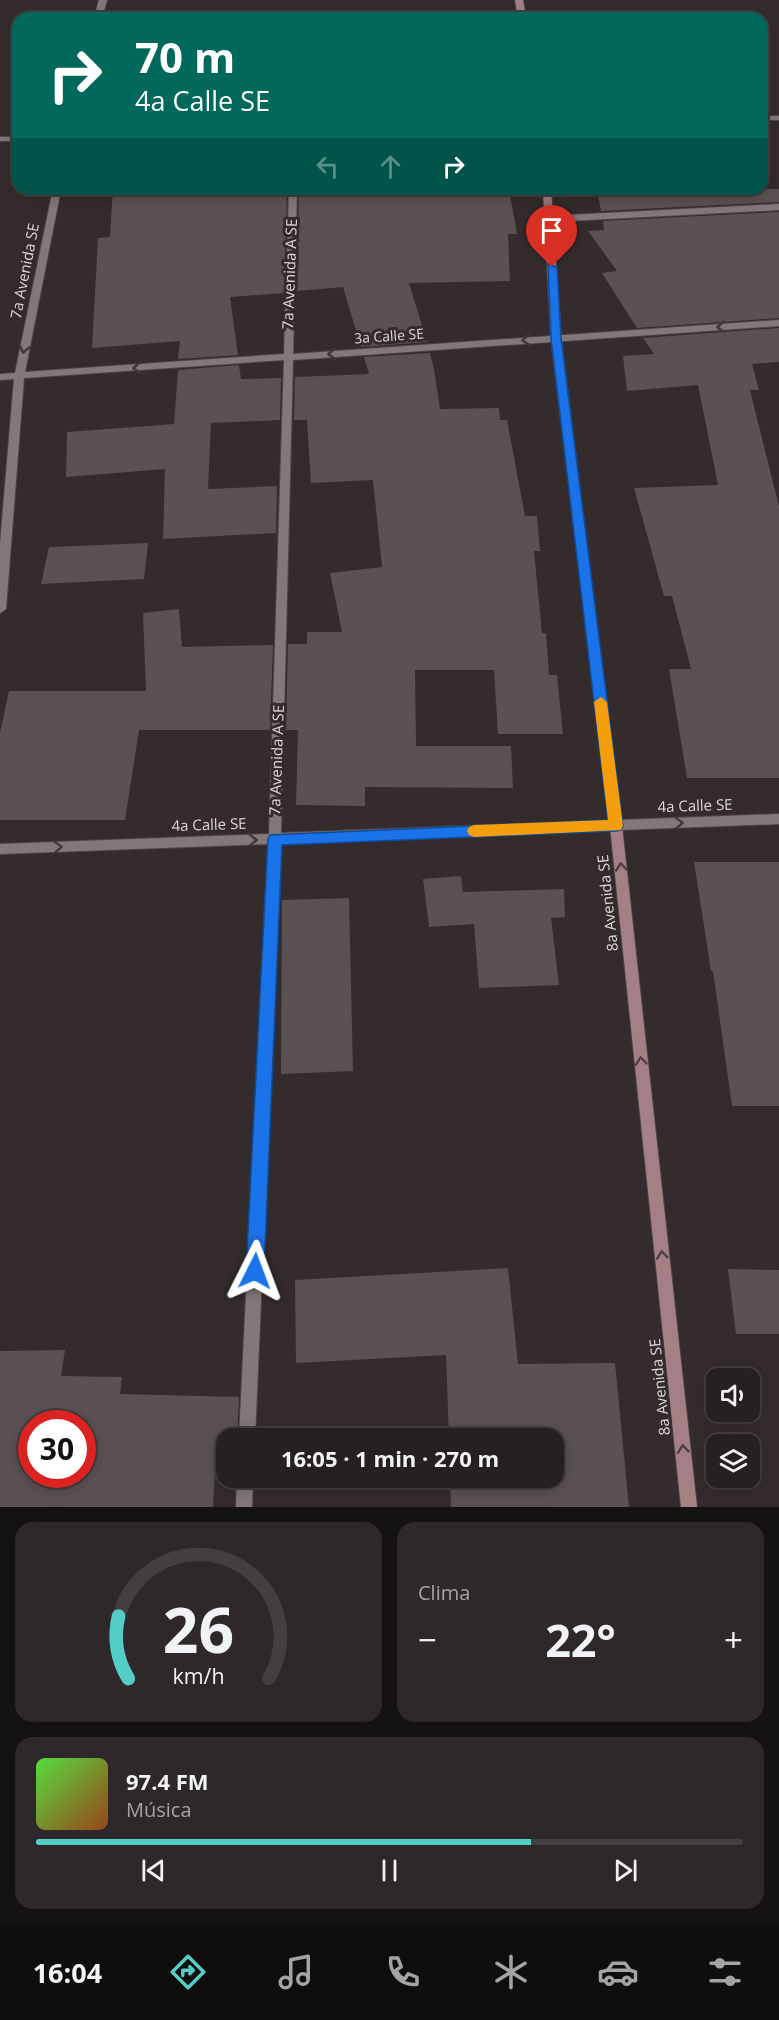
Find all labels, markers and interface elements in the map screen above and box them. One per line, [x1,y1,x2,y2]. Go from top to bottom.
text: 70 m [135,28,235,85]
icon: right [36,36,114,114]
text: 4a Calle SE [135,82,270,119]
icon: left [311,150,344,183]
icon: ahead [374,150,407,183]
icon: right [437,150,470,183]
pin [526,205,577,267]
icon: arrive [535,214,568,247]
street label: 7a Avenida A SE [277,218,301,330]
street label: 7a Avenida SE [5,221,43,320]
one-way arrow [716,320,725,333]
street label: 3a Calle SE [353,324,425,347]
one-way arrow [522,334,531,347]
one-way arrow [18,344,31,354]
one-way arrow [327,347,336,360]
one-way arrow [133,361,142,374]
street label: 7a Avenida A SE [264,704,288,816]
street label: 4a Calle SE [657,794,733,816]
street label: 4a Calle SE [171,813,247,835]
one-way arrow [675,817,684,830]
one-way arrow [249,834,258,846]
one-way arrow [54,841,63,854]
street label: 8a Avenida SE [592,854,622,952]
one-way arrow [615,863,627,872]
one-way arrow [636,1057,648,1066]
position arrow [223,1239,287,1303]
one-way arrow [656,1250,669,1260]
street label: 8a Avenida SE [644,1338,674,1436]
map controls [706,1368,760,1488]
button: sound [706,1368,760,1422]
speed limit sign: 30 [18,1410,96,1488]
button: layers [706,1434,760,1488]
text: 16:05 · 1 min · 270 m [281,1443,499,1473]
one-way arrow [677,1444,690,1453]
text: Clima [418,1579,470,1606]
text: 26 [163,1586,234,1671]
text: 22° [545,1609,616,1670]
text: − [418,1617,437,1662]
text: + [724,1617,743,1662]
text: km/h [172,1661,225,1690]
text: 97.4 FM [126,1766,209,1796]
text: Música [126,1796,192,1823]
icon: previous [137,1854,170,1887]
icon: pause [373,1854,406,1887]
icon: next [609,1854,642,1887]
icon: directions [167,1951,209,1993]
icon: music [275,1951,317,1993]
icon: phone [382,1951,424,1993]
icon: climate [490,1951,532,1993]
icon: car [597,1951,639,1993]
icon: filters [704,1951,746,1993]
text: 16:04 [33,1954,102,1991]

